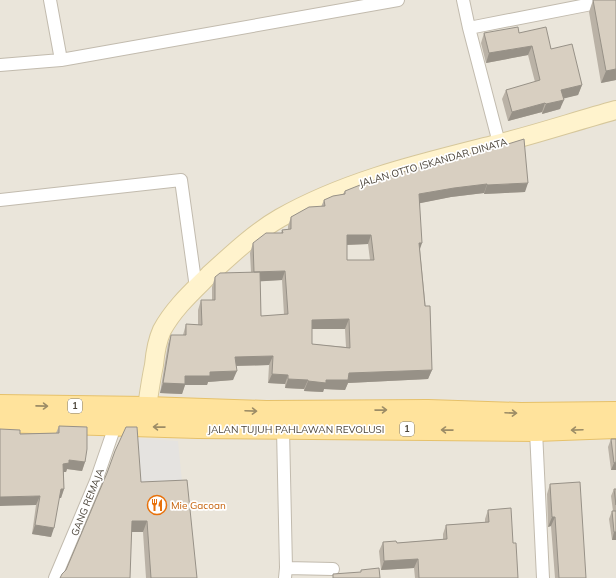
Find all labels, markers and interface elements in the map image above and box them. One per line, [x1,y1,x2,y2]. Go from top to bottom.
street label: JALAN OTTO ISKANDAR DINATA [358,135,509,190]
road number: 1 [68,399,82,413]
one-way arrow [35,402,48,410]
one-way arrow [374,406,387,414]
one-way arrow [244,407,257,415]
one-way arrow [504,409,517,417]
road number: 1 [400,422,414,436]
one-way arrow [153,423,166,431]
street label: JALAN TUJUH PAHLAWAN REVOLUSI [208,423,384,436]
one-way arrow [441,426,454,434]
one-way arrow [571,426,584,433]
street label: GANG REMAJA [68,466,107,538]
restaurant icon: Mie Gacoan [146,494,168,516]
place label: Mie Gacoan [171,499,226,512]

